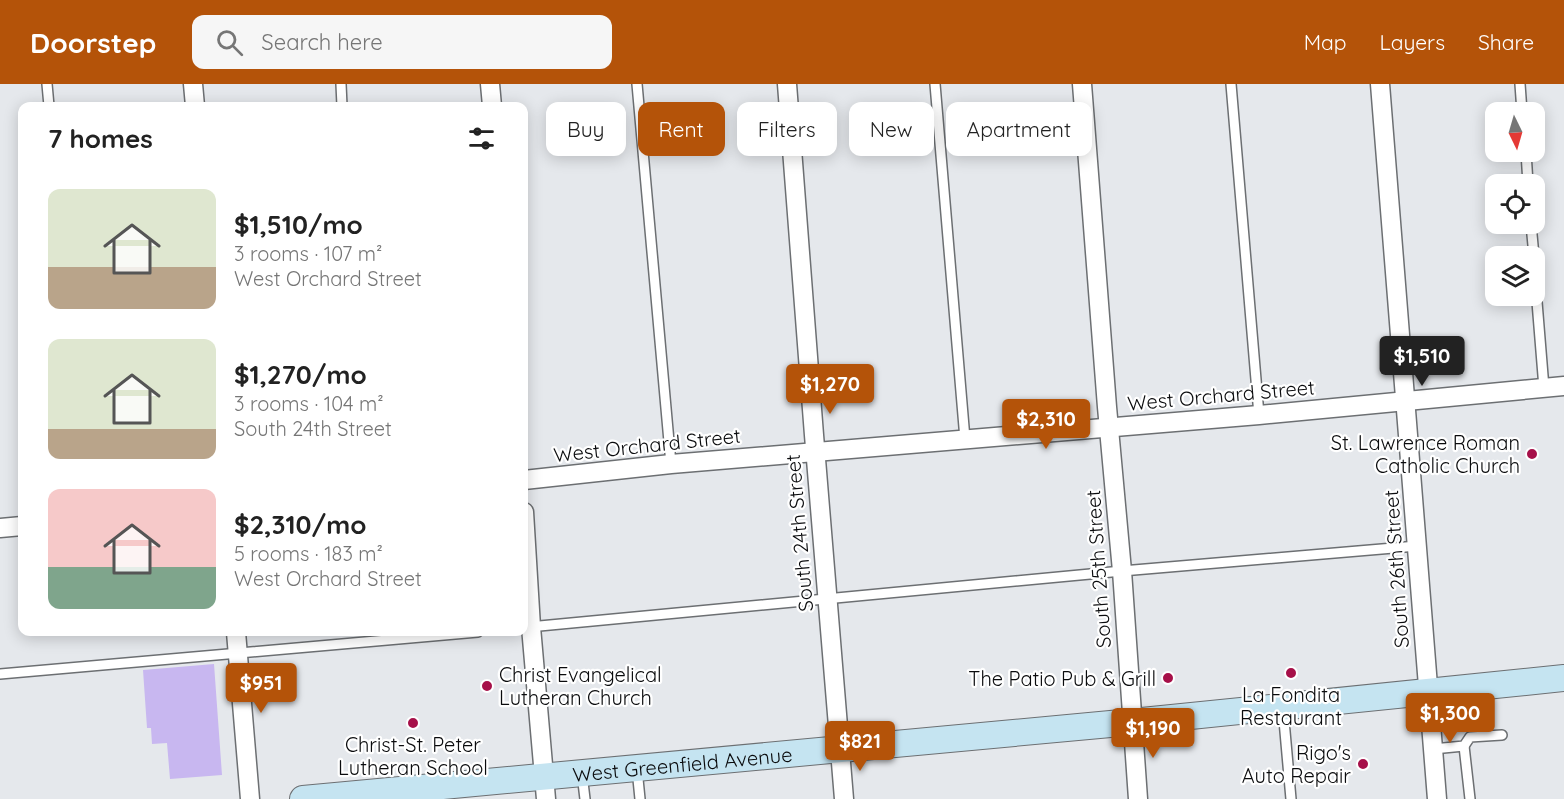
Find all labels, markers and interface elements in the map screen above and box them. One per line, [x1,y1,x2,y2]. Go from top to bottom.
search box [192,15,612,69]
text: Doorstep [30,25,156,60]
icon: search [213,26,246,59]
text: Search here [261,28,383,56]
text: Map [1304,29,1347,55]
text: Layers [1380,29,1445,55]
text: Share [1478,29,1534,55]
chip: Buy [546,102,626,156]
chip: Rent [638,102,725,156]
chip: Filters [737,102,837,156]
chip: New [849,102,934,156]
chip: Apartment [946,102,1092,156]
north arrow [1485,102,1545,162]
map controls [1485,102,1545,306]
text: 7 homes [48,122,153,155]
icon: filters [465,122,498,155]
button: locate [1485,174,1545,234]
text: $1,510/mo [234,208,363,241]
icon: home [96,213,168,285]
text: 3 rooms · 107 m² [234,241,382,266]
button: layers [1485,246,1545,306]
text: West Orchard Street [234,266,422,291]
pin: $1,510 [1373,336,1471,387]
text: $1,510 [1394,343,1450,368]
text: $1,270/mo [234,358,367,391]
icon: home [96,363,168,435]
pin: $1,270 [781,364,879,415]
text: $1,270 [800,371,860,396]
street label: West Orchard Street [1126,374,1316,416]
text: 3 rooms · 104 m² [234,391,384,416]
pin: $2,310 [997,399,1095,450]
text: $2,310 [1016,406,1076,431]
text: South 24th Street [234,416,392,441]
street label: West Orchard Street [552,423,742,467]
place label: St. Lawrence Roman Catholic Church [1331,430,1520,478]
marker: St. Lawrence Roman Catholic Church [1525,447,1539,461]
street label: South 24th Street [780,453,818,613]
street label: South 25th Street [1080,489,1116,649]
street label: South 26th Street [1378,489,1414,649]
text: $2,310/mo [234,508,366,541]
icon: home [96,513,168,585]
text: 5 rooms · 183 m² [234,541,383,566]
text: West Orchard Street [234,566,422,591]
place label: Christ Evangelical Lutheran Church [499,662,662,710]
pin: $951 [225,663,297,714]
place label: The Patio Pub & Grill [968,666,1156,691]
marker: La Fondita Restaurant [1284,666,1298,680]
text: $951 [240,670,282,695]
marker: The Patio Pub & Grill [1161,671,1175,685]
marker: Christ Evangelical Lutheran Church [480,679,494,693]
place label: La Fondita Restaurant [1240,682,1342,730]
pin: $1,300 [1401,693,1499,744]
text: $1,300 [1420,700,1480,725]
pin: $1,190 [1104,708,1202,759]
text: $1,190 [1125,715,1181,740]
marker: Christ-St. Peter Lutheran School [406,716,420,730]
pin: $821 [824,721,896,772]
text: $821 [839,728,881,753]
place label: Christ-St. Peter Lutheran School [338,732,488,780]
place label: Rigo's Auto Repair [1242,740,1351,788]
street label: West Greenfield Avenue [571,741,793,786]
marker: Rigo's Auto Repair [1356,757,1370,771]

